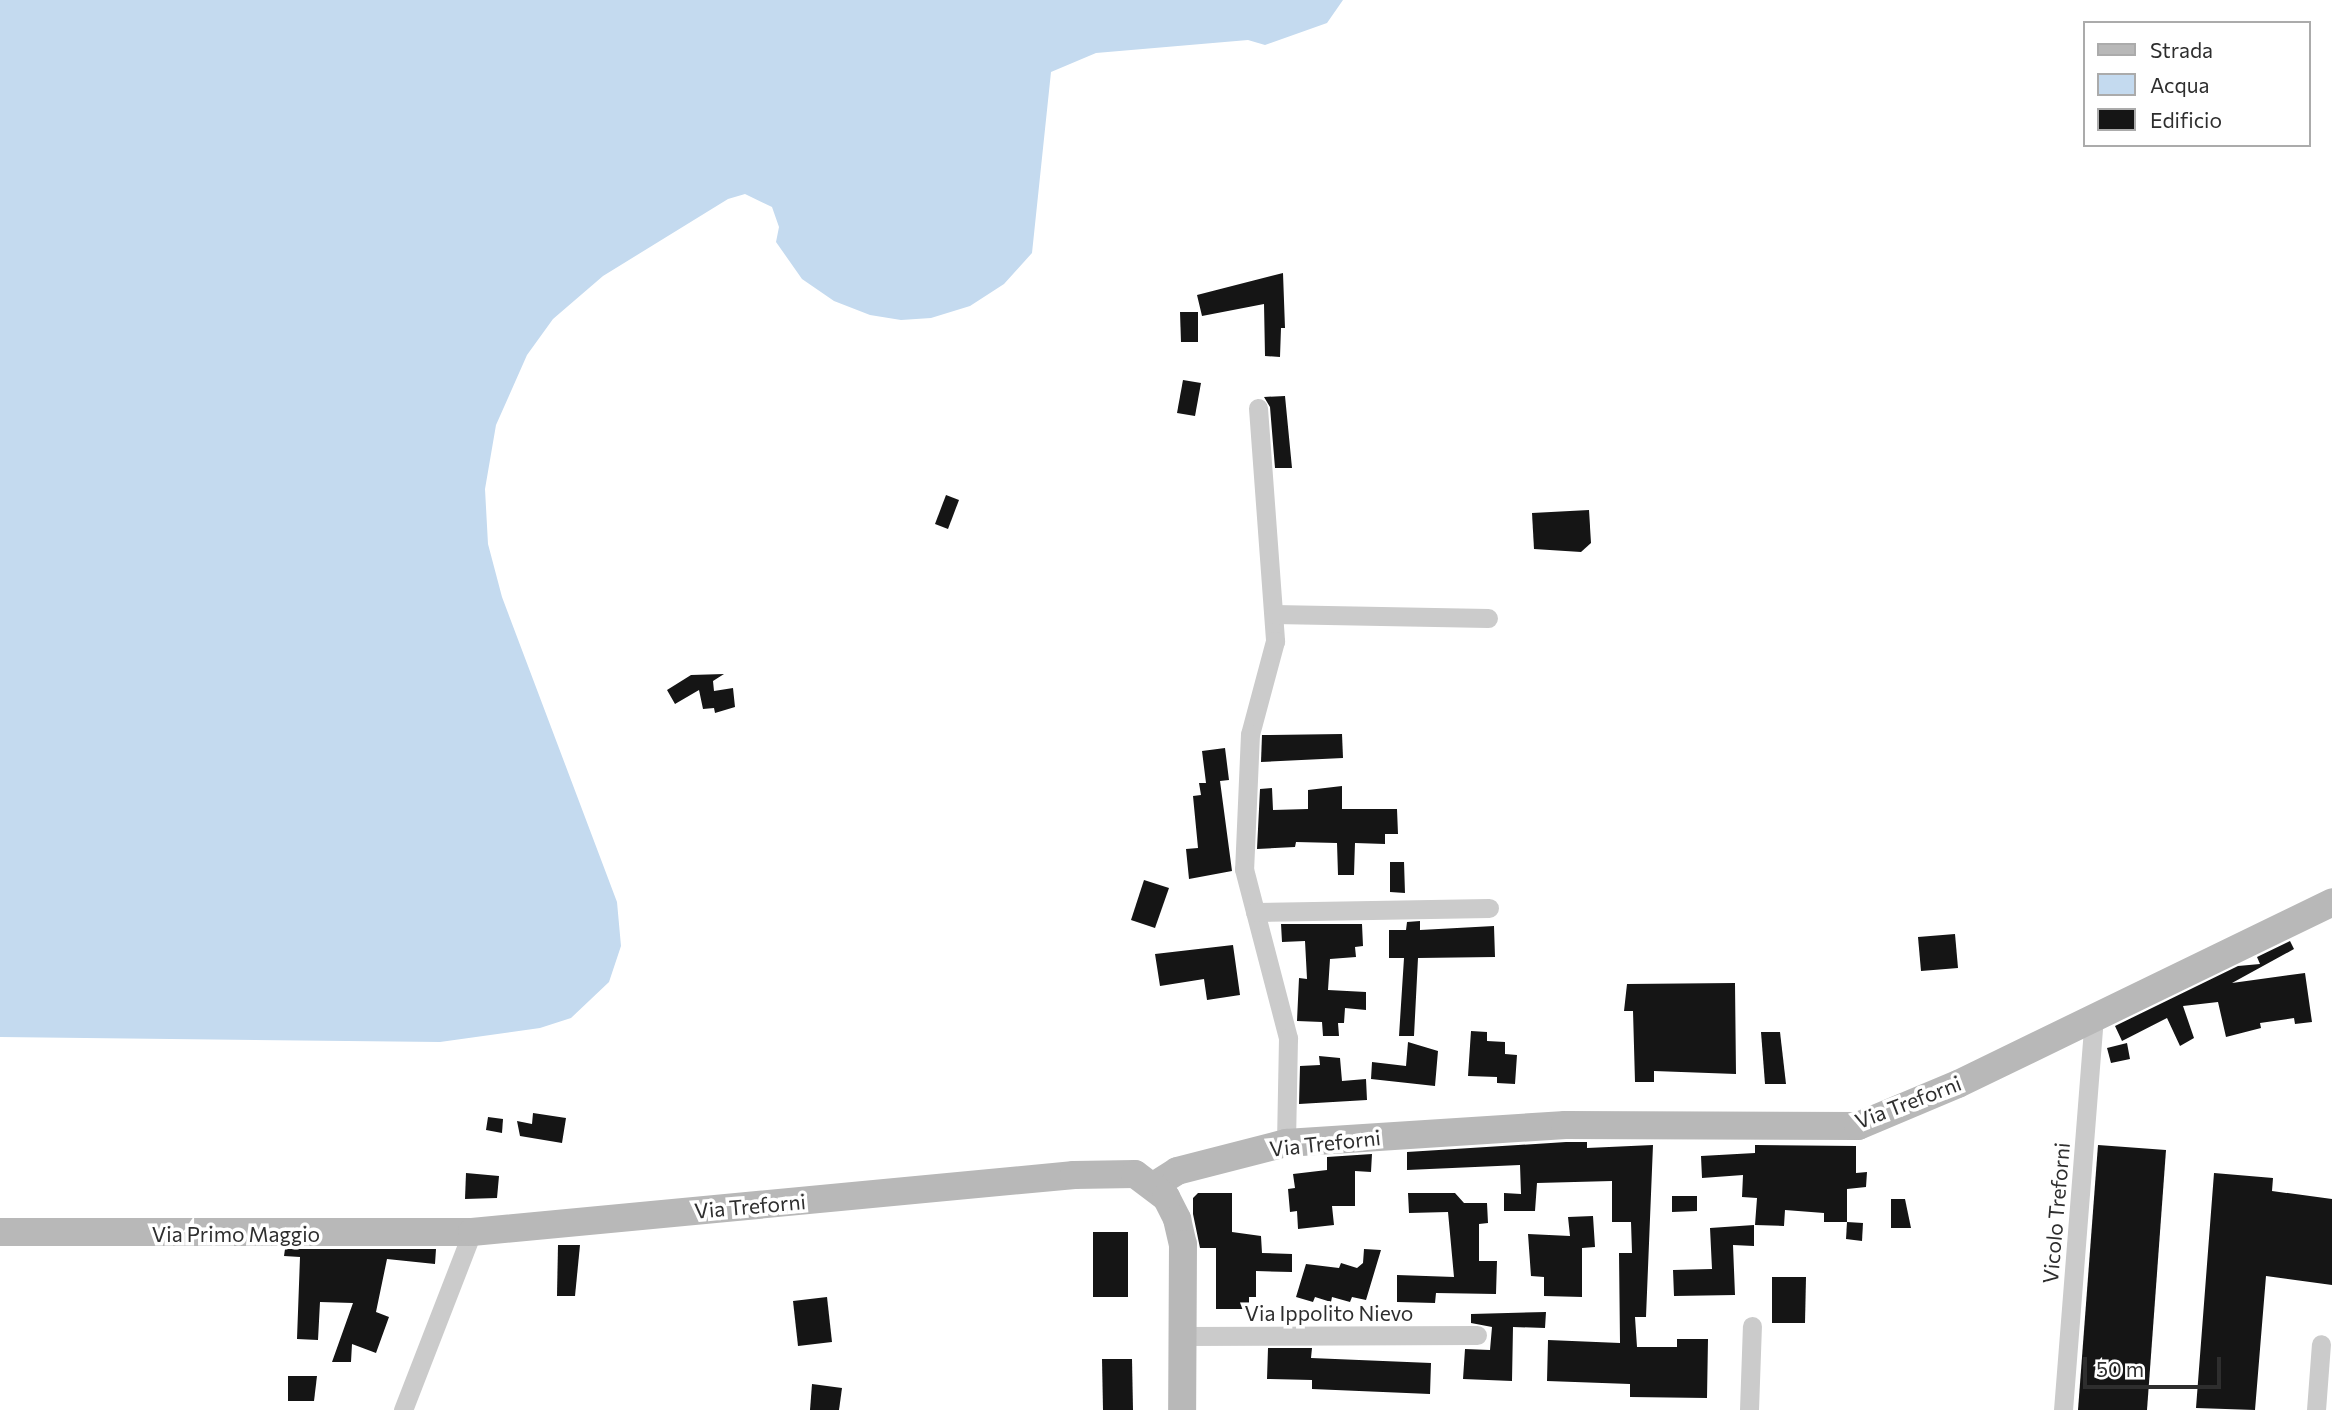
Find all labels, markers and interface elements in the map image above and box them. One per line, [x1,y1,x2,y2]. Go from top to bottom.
legend [2084,21,2311,147]
text: Strada [2150,37,2213,62]
text: Acqua [2150,72,2209,97]
text: Edificio [2150,107,2222,132]
street label: Via Treforni [1851,1070,1965,1134]
street label: Via Treforni [1268,1125,1382,1161]
street label: Vicolo Treforni [2037,1141,2075,1285]
street label: Via Treforni [693,1189,807,1223]
street label: Via Primo Maggio [152,1221,320,1247]
street label: Via Ippolito Nievo [1245,1300,1413,1326]
scale bar [2087,1344,2225,1388]
text: 50 m [2096,1356,2144,1381]

